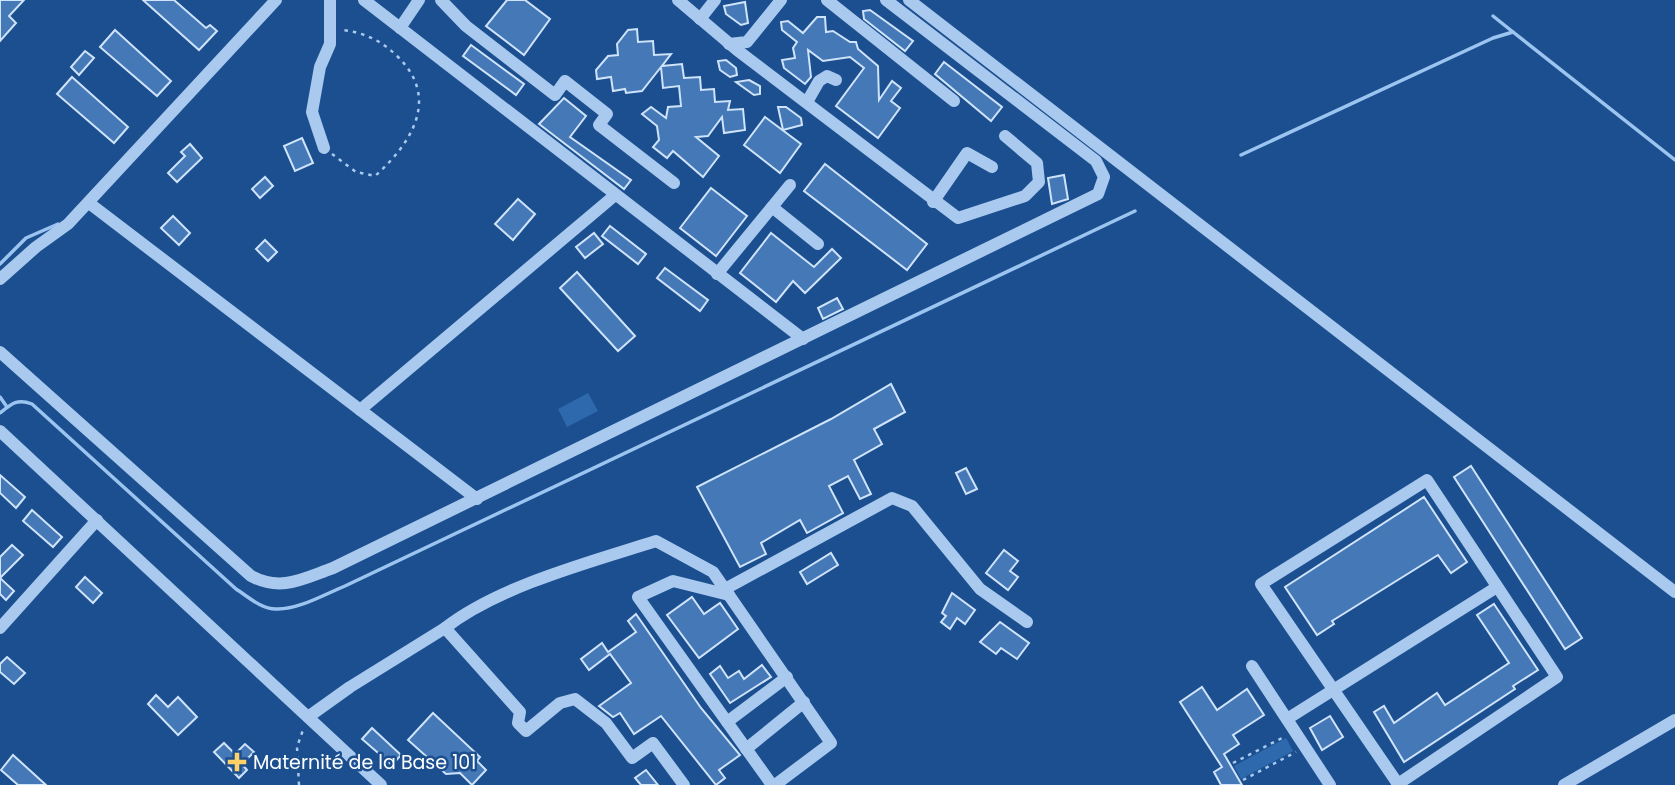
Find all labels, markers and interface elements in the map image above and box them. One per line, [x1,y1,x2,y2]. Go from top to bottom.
place label: Maternité de la Base 101 [253,749,476,776]
marker: Maternité de la Base 101 [227,752,247,772]

